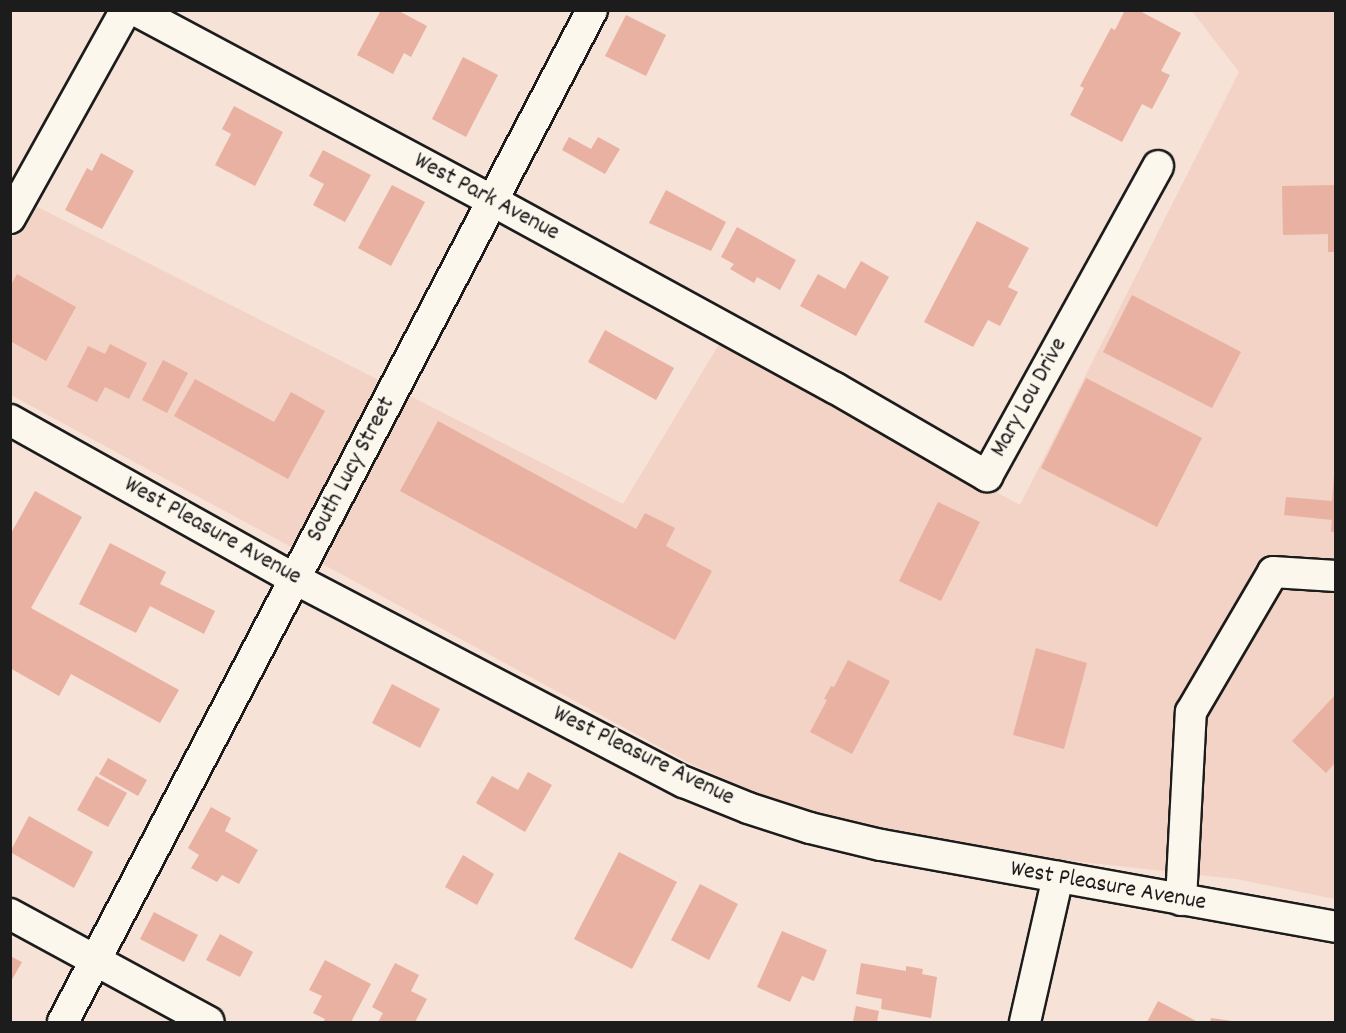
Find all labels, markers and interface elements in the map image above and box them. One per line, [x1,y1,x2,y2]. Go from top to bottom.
street label: West Park Avenue [408,148,564,248]
street label: Mary Lou Drive [985,333,1075,463]
street label: South Lucy Street [302,392,402,548]
street label: West Pleasure Avenue [118,471,306,593]
street label: West Pleasure Avenue [548,701,738,813]
street label: West Pleasure Avenue [1008,856,1208,918]

